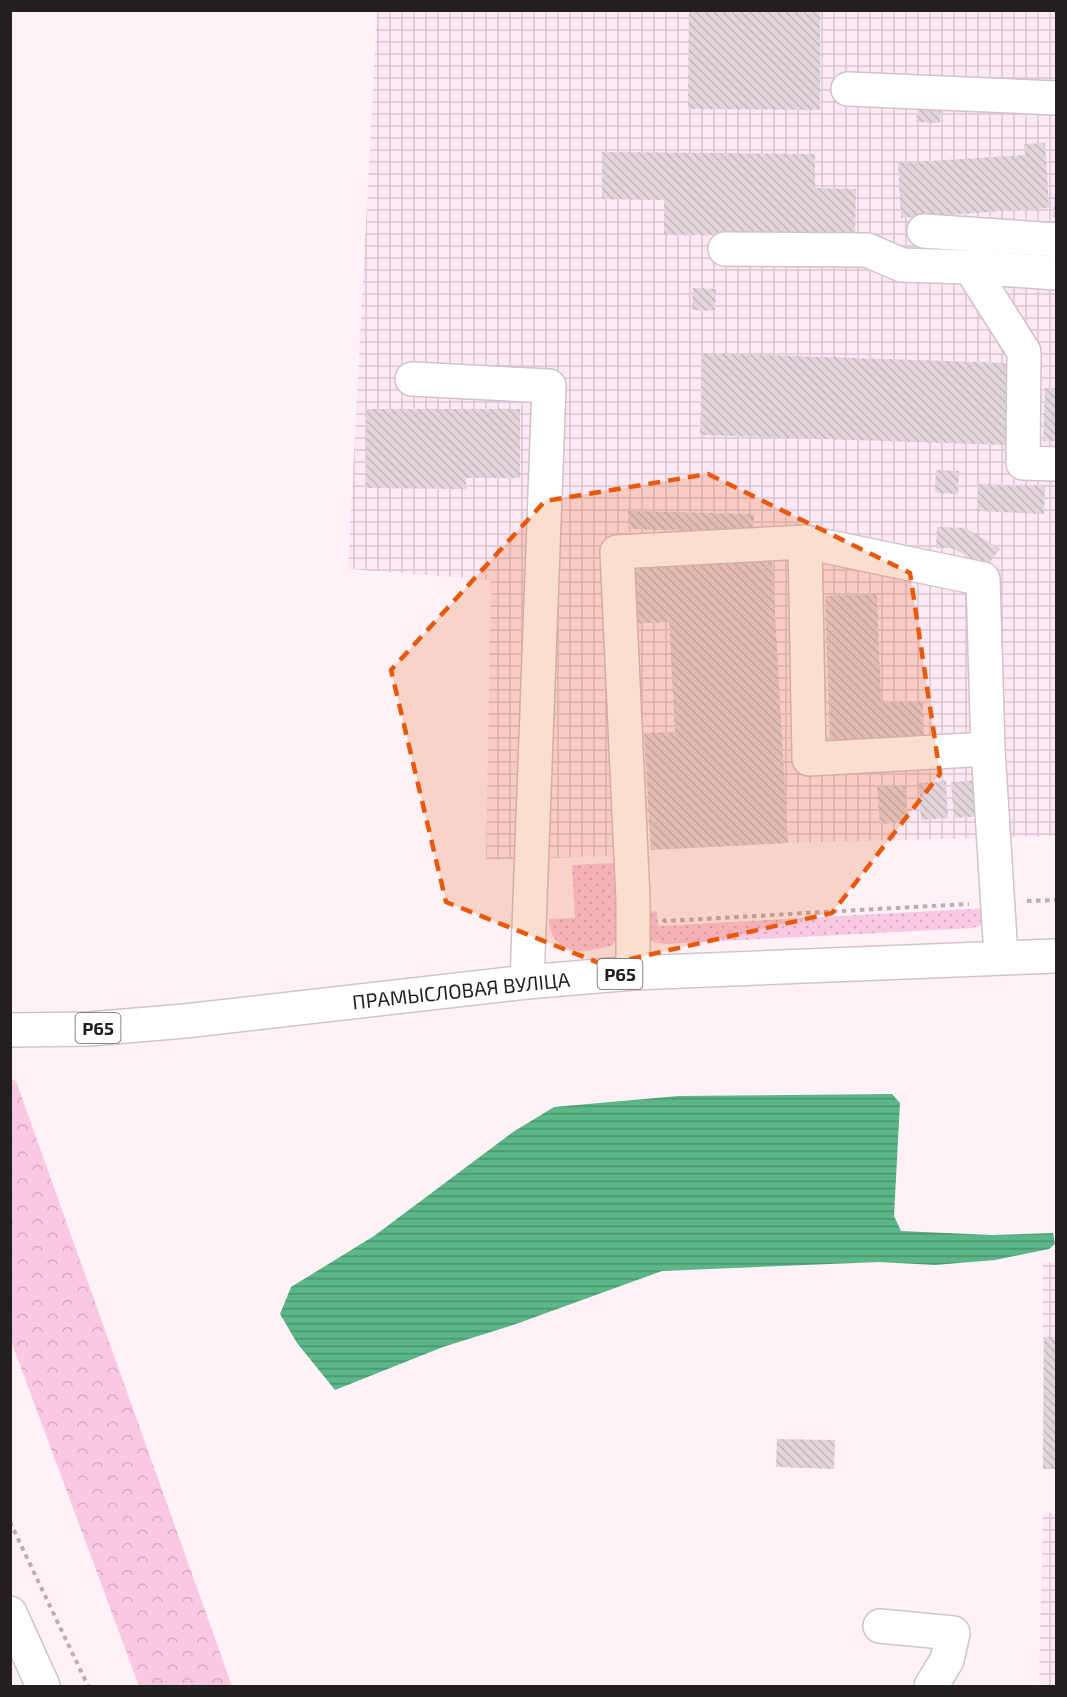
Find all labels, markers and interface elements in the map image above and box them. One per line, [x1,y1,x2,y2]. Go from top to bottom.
road number: Р65 [598,959,642,989]
street label: ПРАМЫСЛОВАЯ ВУЛІЦА [351,967,572,1013]
road number: Р65 [76,1013,120,1043]

